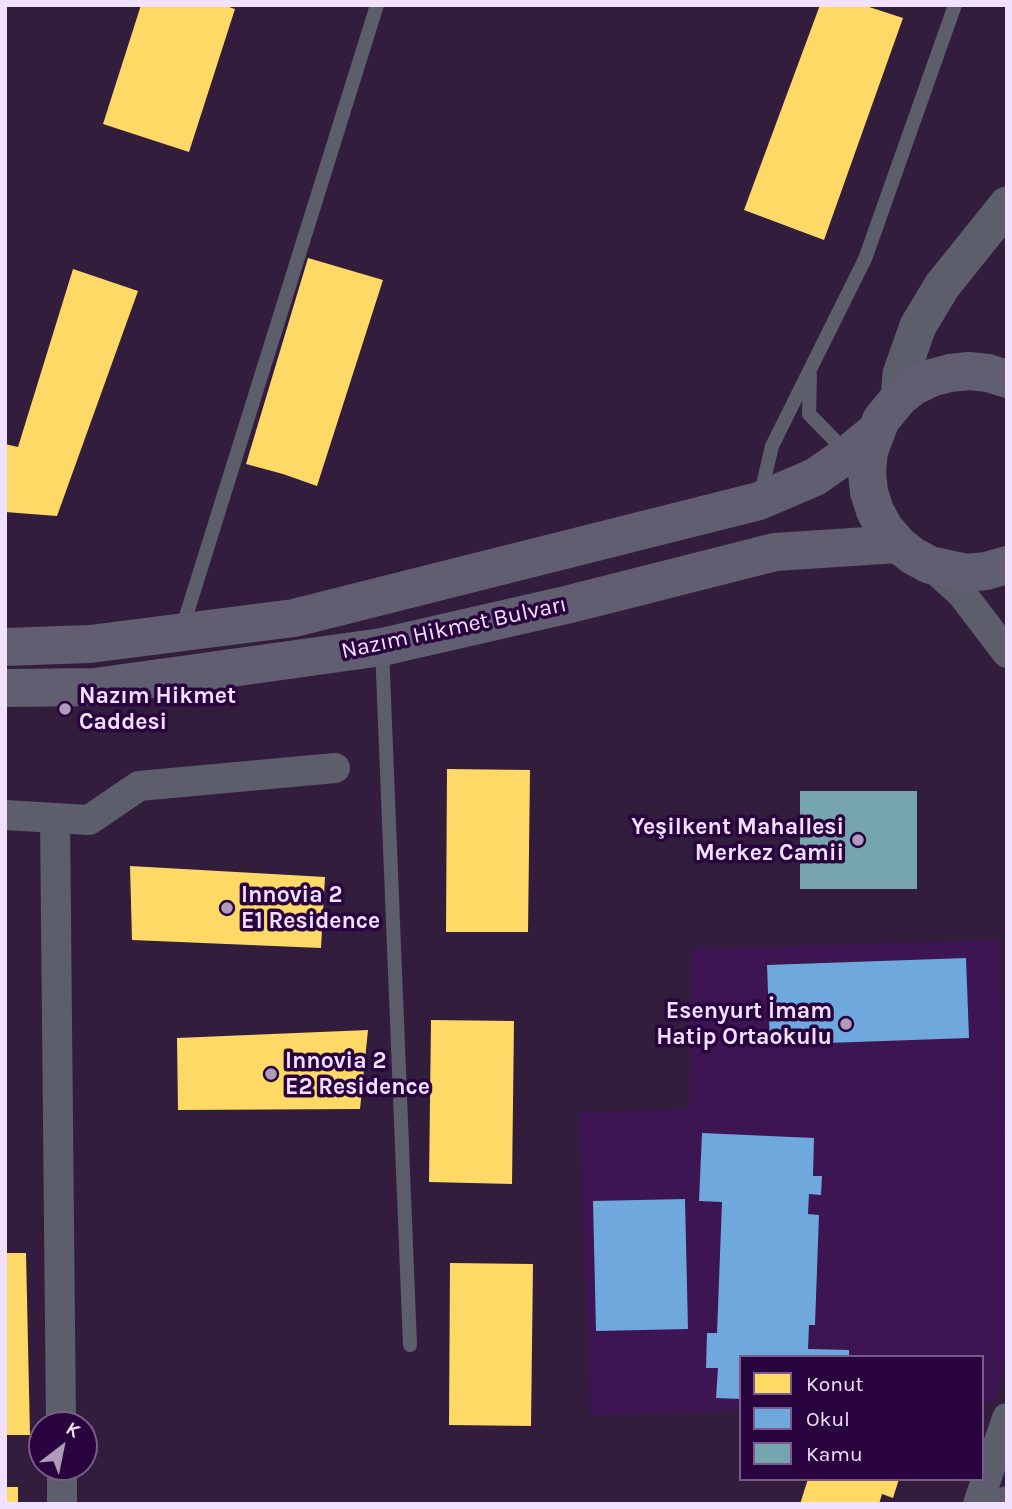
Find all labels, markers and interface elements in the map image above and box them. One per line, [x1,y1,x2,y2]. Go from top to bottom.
street label: Nazım Hikmet Bulvarı [339,591,569,665]
place label: Nazım Hikmet Caddesi [79,682,236,736]
marker: Nazım Hikmet Caddesi [57,701,73,717]
place label: Yeşilkent Mahallesi Merkez Camii [631,813,844,867]
marker: Yeşilkent Mahallesi Merkez Camii [850,832,866,848]
place label: Innovia 2 E1 Residence [241,881,380,935]
marker: Innovia 2 E1 Residence [219,900,235,916]
place label: Esenyurt İmam Hatip Ortaokulu [656,997,832,1051]
marker: Esenyurt İmam Hatip Ortaokulu [838,1016,854,1032]
place label: Innovia 2 E2 Residence [285,1047,430,1101]
marker: Innovia 2 E2 Residence [263,1066,279,1082]
legend [739,1355,984,1481]
text: Konut [806,1372,864,1396]
text: Okul [806,1407,850,1431]
north arrow [28,1411,98,1481]
text: K [62,1417,84,1443]
text: Kamu [806,1442,863,1466]

